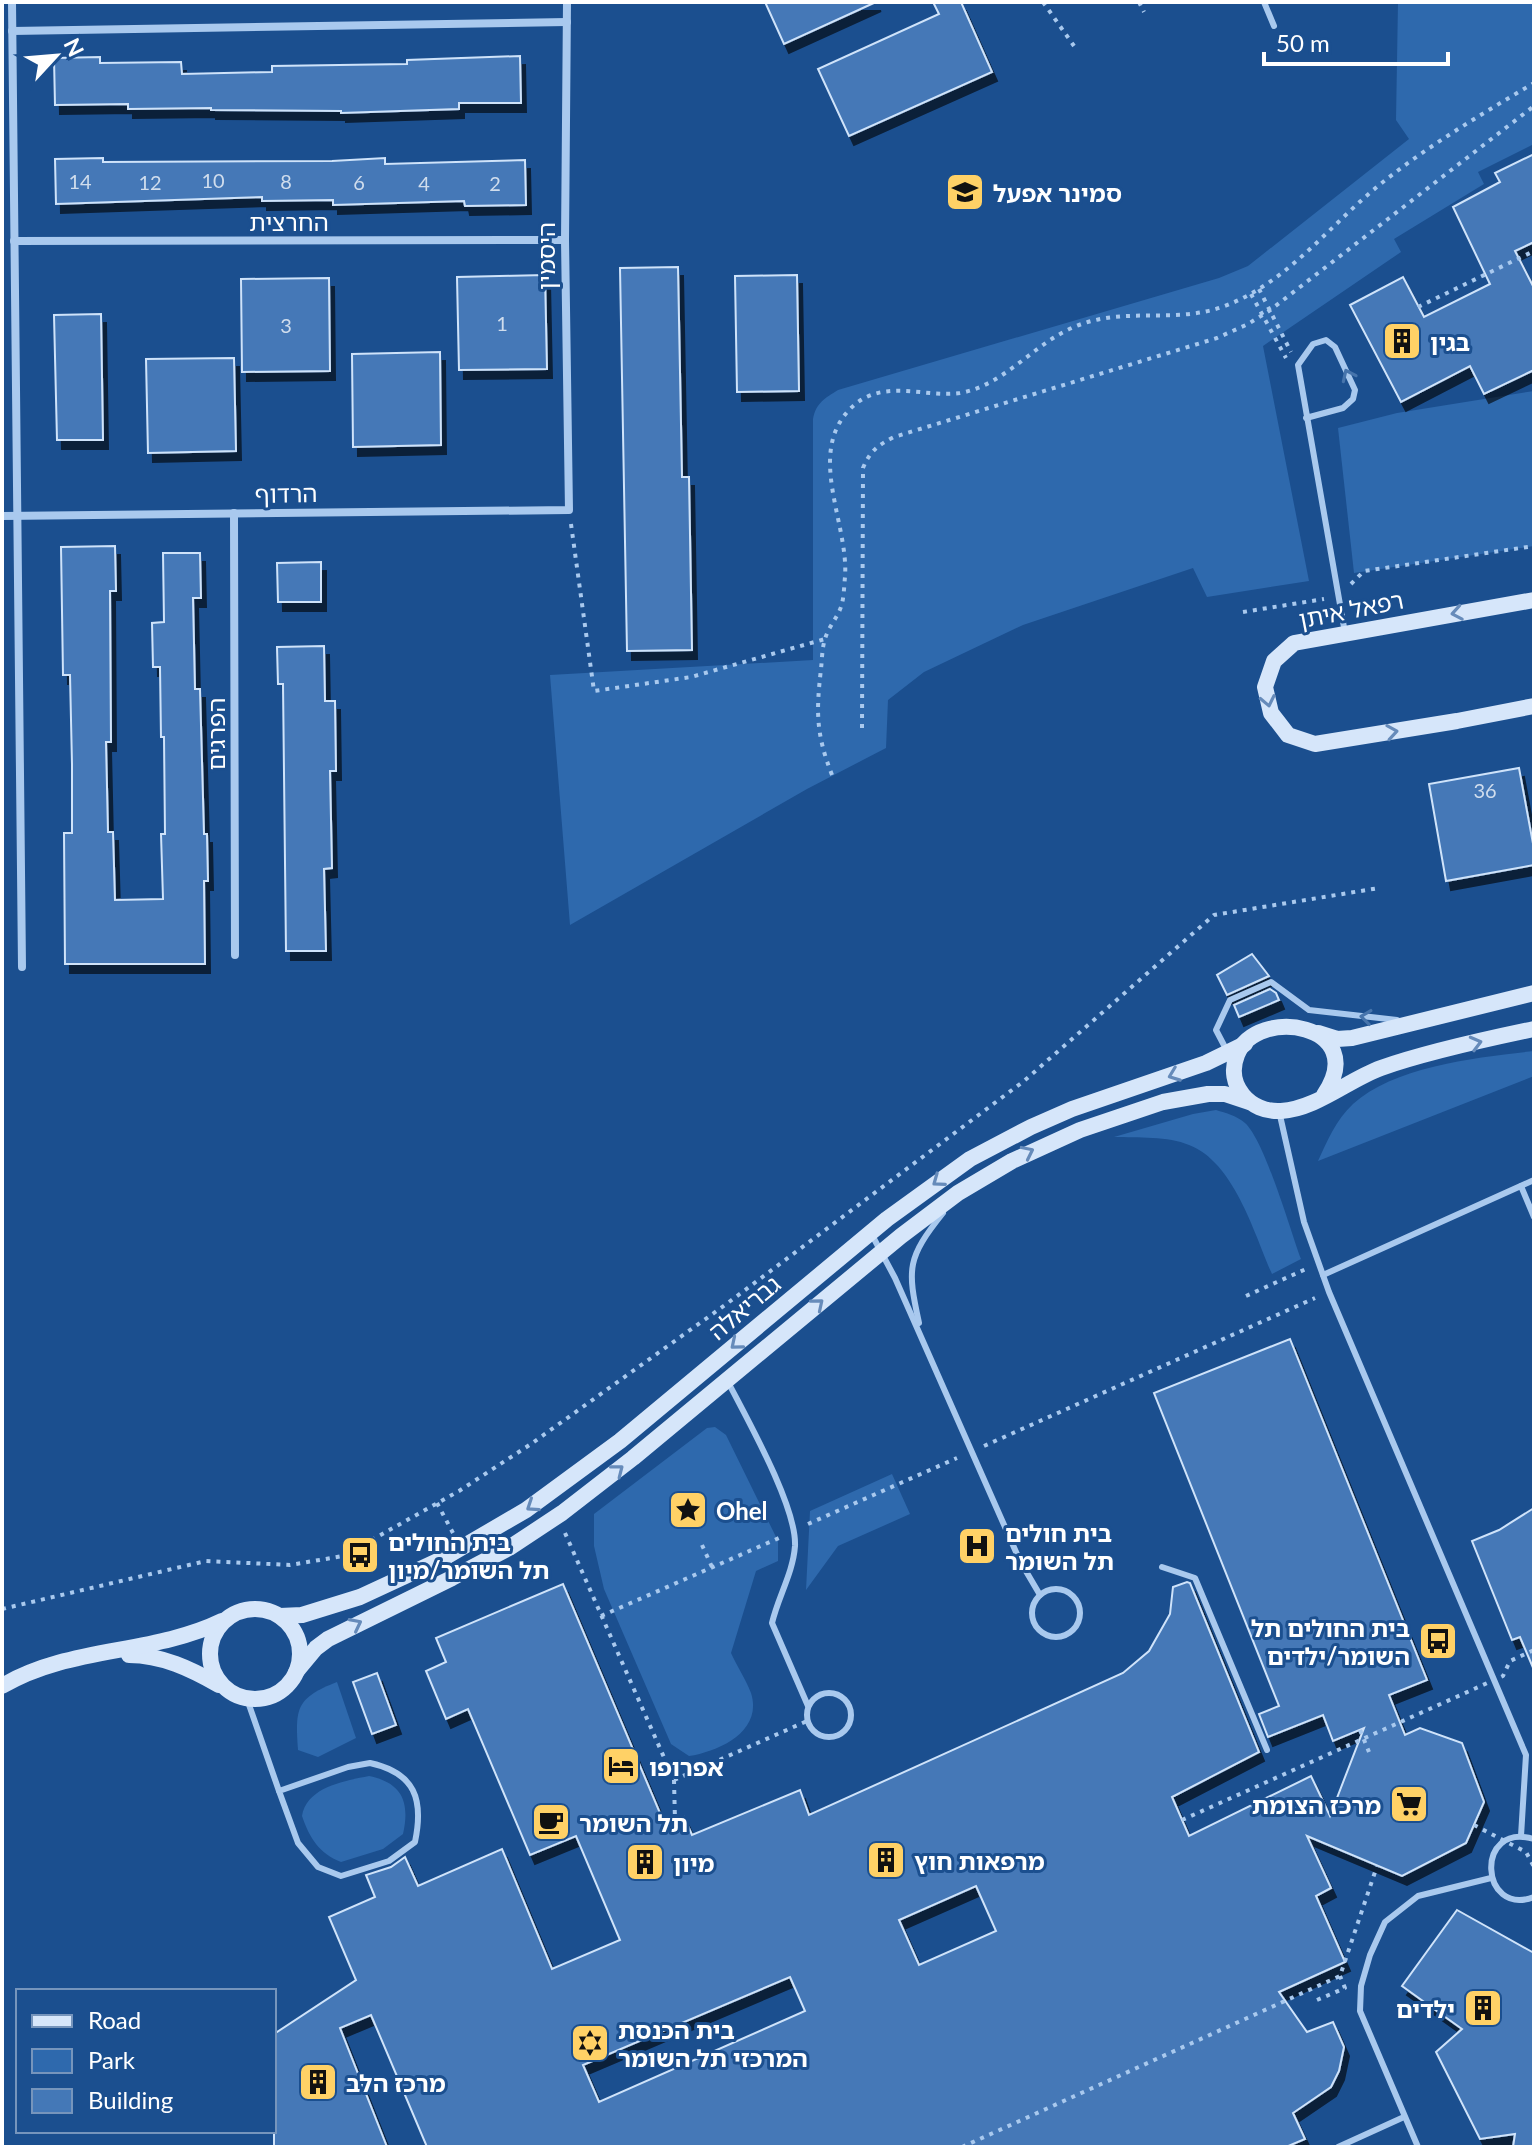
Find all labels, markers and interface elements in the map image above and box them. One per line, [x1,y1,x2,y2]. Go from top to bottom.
north arrow [16,16,96,96]
scale bar [1264,16,1448,66]
text: 50 m [1276,28,1330,57]
text: N [59,33,90,61]
house number: 10 [201,168,225,192]
house number: 14 [68,169,92,193]
house number: 8 [280,169,292,193]
house number: 12 [138,170,162,194]
house number: 6 [353,170,365,194]
house number: 4 [418,171,430,195]
house number: 2 [489,171,501,195]
school or university icon: סמינר אפעל [944,171,986,213]
place label: סמינר אפעל [993,178,1122,207]
street label: החרצית [249,207,329,236]
street label: היסמין [531,222,560,290]
house number: 1 [496,311,508,335]
house number: 3 [280,313,292,337]
building icon: בגין [1381,320,1423,362]
place label: בגין [1430,327,1470,356]
one-way arrow [1342,368,1358,383]
street label: הרדוף [254,478,318,508]
street label: רפאל איתן [1296,585,1406,633]
one-way arrow [1450,603,1464,620]
one-way arrow [1259,693,1276,707]
street label: הפרגים [201,698,230,771]
one-way arrow [1385,724,1398,741]
house number: 36 [1473,778,1497,802]
one-way arrow [1359,1009,1373,1026]
one-way arrow [1469,1036,1483,1053]
one-way arrow [1168,1065,1182,1082]
one-way arrow [1020,1147,1035,1162]
one-way arrow [932,1171,946,1186]
street label: גבריאלה [702,1269,786,1345]
one-way arrow [809,1299,824,1314]
one-way arrow [730,1335,745,1349]
one-way arrow [609,1466,624,1480]
place icon: Ohel [667,1489,709,1531]
one-way arrow [527,1496,541,1511]
place label: Ohel [716,1496,768,1525]
place label: בית חולים תל השומר [1005,1518,1114,1575]
hospital icon: בית חולים תל השומר [956,1525,998,1567]
place label: בית החולים תל השומר/מיון [388,1527,550,1584]
bus stop icon: בית החולים תל השומר/מיון [339,1534,381,1576]
place label: בית החולים תל השומר/ילדים [1251,1613,1410,1670]
one-way arrow [347,1618,362,1633]
bus stop icon: בית החולים תל השומר/ילדים [1417,1620,1459,1662]
hotel icon: אפרופו [600,1745,642,1787]
place label: אפרופו [649,1752,724,1781]
supermarket icon: מרכז הצומת [1388,1783,1430,1825]
place label: מרכז הצומת [1252,1790,1381,1819]
cafe icon: תל השומר [530,1801,572,1843]
place label: תל השומר [579,1808,688,1837]
building icon: מרפאות חוץ [865,1839,907,1881]
building icon: מיון [624,1841,666,1883]
place label: מרפאות חוץ [914,1846,1045,1875]
place label: מיון [673,1848,715,1877]
building icon: ילדים [1462,1987,1504,2029]
legend [16,1989,276,2133]
place label: ילדים [1396,1994,1455,2023]
text: Road [88,2005,141,2034]
place label: בית הכנסת המרכזי תל השומר [618,2015,808,2072]
synagogue icon: בית הכנסת המרכזי תל השומר [569,2022,611,2064]
text: Park [88,2045,136,2074]
building icon: מרכז הלב [297,2061,339,2103]
place label: מרכז הלב [346,2068,446,2097]
text: Building [88,2085,173,2114]

